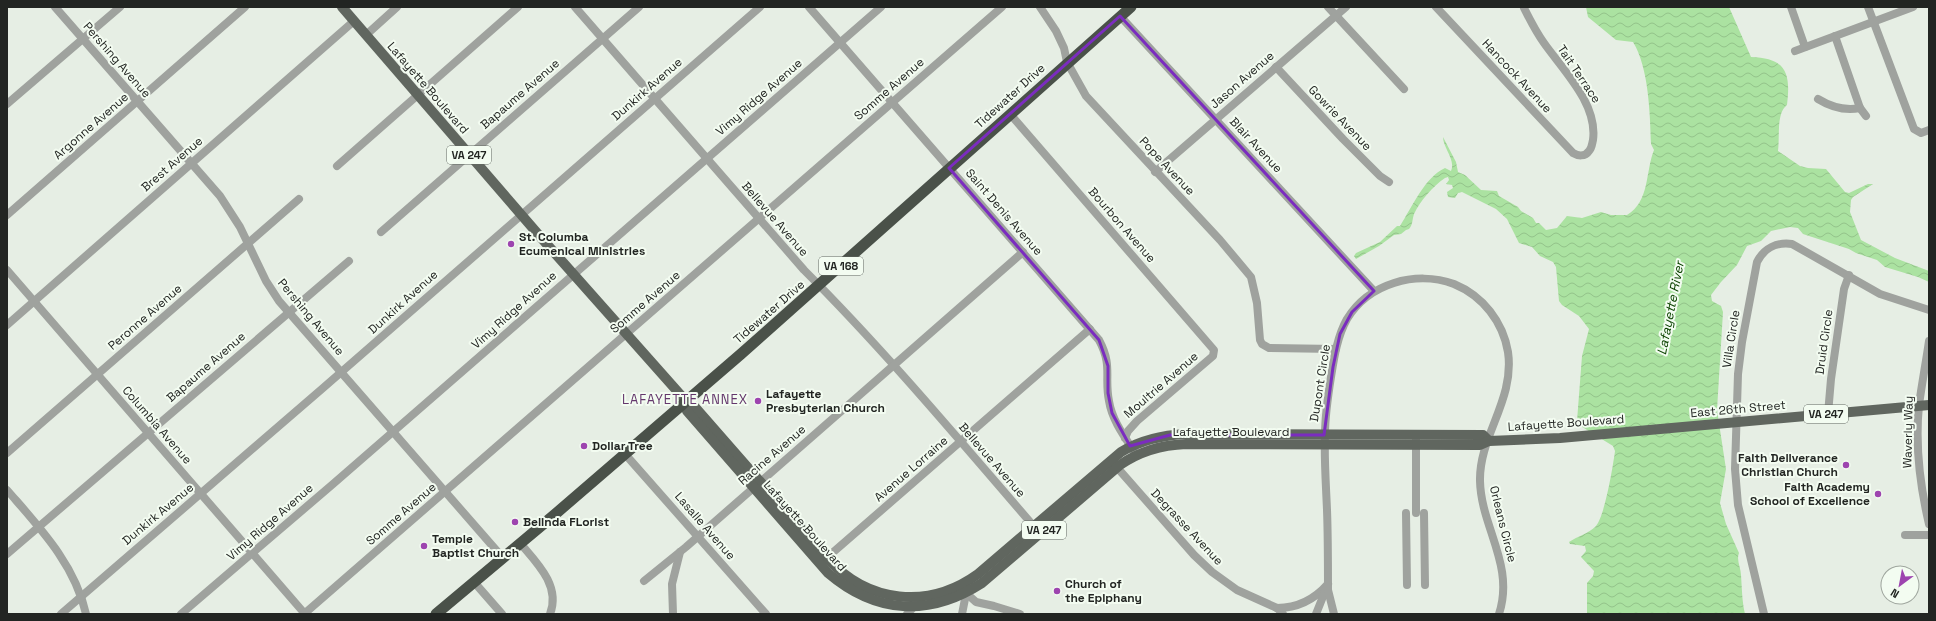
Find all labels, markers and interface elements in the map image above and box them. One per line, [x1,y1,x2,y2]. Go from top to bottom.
street label: Pershing Avenue [80,19,154,101]
street label: Hancock Avenue [1479,36,1555,116]
street label: Lafayette Boulevard [384,39,472,137]
street label: Tait Terrace [1554,42,1604,106]
street label: Jason Avenue [1207,48,1277,112]
street label: Dunkirk Avenue [608,54,686,124]
street label: Somme Avenue [851,54,927,124]
street label: Bapaume Avenue [477,55,563,133]
street label: Vimy Ridge Avenue [712,55,806,139]
street label: Tidewater Drive [971,60,1049,132]
street label: Gowrie Avenue [1305,82,1375,154]
street label: Argonne Avenue [50,89,132,163]
street label: Blair Avenue [1226,114,1286,176]
street label: Brest Avenue [138,133,206,195]
street label: Pope Avenue [1136,133,1198,199]
road number: VA 247 [447,146,491,164]
street label: Saint Denis Avenue [962,165,1046,259]
street label: Bellevue Avenue [738,178,812,260]
street label: Bourbon Avenue [1085,184,1159,266]
place label: St. Columba Ecumenical Ministries [519,229,645,259]
marker: St. Columba Ecumenical Ministries [506,239,516,249]
road number: VA 168 [819,257,863,275]
water label: Lafayette River [1653,258,1688,356]
street label: Dunkirk Avenue [365,266,441,338]
street label: Vimy Ridge Avenue [468,267,560,353]
street label: Somme Avenue [607,267,683,337]
street label: Pershing Avenue [274,275,348,359]
street label: Tidewater Drive [730,277,808,347]
street label: Peronne Avenue [105,280,185,354]
street label: Druid Circle [1812,308,1836,376]
street label: Villa Circle [1719,309,1743,369]
street label: Bapaume Avenue [163,328,249,406]
street label: Dupont Circle [1306,343,1334,423]
street label: Moultrie Avenue [1120,348,1202,422]
street label: Columbia Avenue [119,383,195,467]
place label: Lafayette Presbyterian Church [766,386,885,416]
district label: LAFAYETTE ANNEX [622,391,748,408]
marker: Lafayette Presbyterian Church [753,396,763,406]
street label: Waverly Way [1899,396,1917,468]
street label: East 26th Street [1690,397,1786,421]
road number: VA 247 [1804,405,1848,423]
street label: Lafayette Boulevard [1507,411,1625,435]
street label: Bellevue Avenue [955,419,1029,501]
street label: Racine Avenue [735,421,809,489]
street label: Lafayette Boulevard [1173,424,1289,440]
street label: Avenue Lorraine [871,433,951,505]
place label: Dollar Tree [592,438,653,454]
marker: Dollar Tree [579,441,589,451]
place label: Faith Deliverance Christian Church [1738,450,1838,480]
marker: Faith Deliverance Christian Church [1841,460,1851,470]
street label: Lafayette Boulevard [760,477,850,575]
street label: Dunkirk Avenue [119,479,197,549]
street label: Somme Avenue [363,479,439,549]
place label: Faith Academy School of Excellence [1750,479,1870,509]
street label: Vimy Ridge Avenue [223,480,317,564]
street label: Orleans Circle [1486,484,1520,564]
street label: Degrasse Avenue [1147,485,1227,569]
street label: Lasalle Avenue [671,489,739,563]
marker: Faith Academy School of Excellence [1873,489,1883,499]
place label: Belinda FLorist [523,514,609,530]
marker: Belinda FLorist [510,517,520,527]
road number: VA 247 [1022,521,1066,539]
place label: Temple Baptist Church [432,531,519,561]
marker: Temple Baptist Church [419,541,429,551]
north arrow [1880,565,1920,605]
place label: Church of the Epiphany [1065,576,1142,606]
marker: Church of the Epiphany [1052,586,1062,596]
text: N [1888,586,1902,601]

